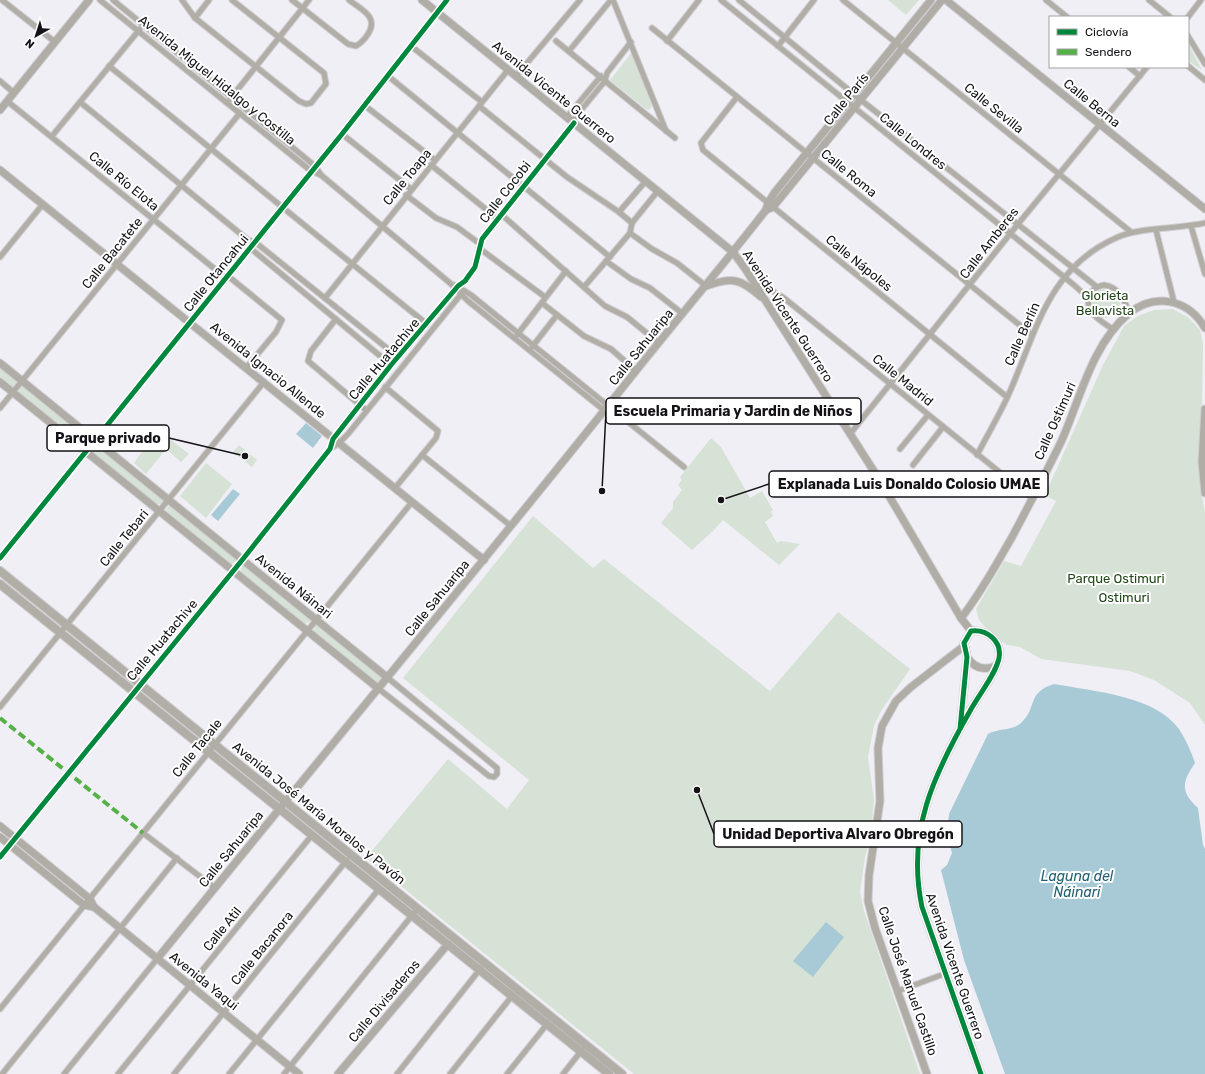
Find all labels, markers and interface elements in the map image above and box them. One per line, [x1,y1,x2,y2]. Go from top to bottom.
street label: Avenida Miguel Hidalgo y Costilla [135,12,298,149]
north arrow [16,16,56,56]
legend [1049,16,1189,68]
text: Ciclovía [1085,25,1128,39]
text: N [23,36,37,51]
street label: Avenida Vicente Guerrero [489,38,619,146]
text: Sendero [1085,45,1132,59]
street label: Calle París [820,70,872,128]
street label: Calle Berna [1061,76,1123,130]
street label: Calle Sevilla [961,80,1027,136]
street label: Calle Londres [877,109,950,173]
street label: Calle Toapa [380,146,434,208]
street label: Calle Roma [818,146,880,200]
street label: Calle Río Elota [86,148,162,214]
street label: Calle Cocobi [476,158,534,226]
street label: Calle Amberes [957,204,1022,282]
street label: Calle Bacatete [79,214,145,292]
street label: Calle Otancahui [180,231,252,315]
street label: Calle Nápoles [823,232,896,295]
street label: Avenida Vicente Guerrero [740,247,836,385]
park label: Glorieta Bellavista [1076,288,1134,318]
street label: Calle Berlín [1001,300,1043,368]
street label: Calle Sahuaripa [606,306,676,388]
street label: Calle Huatachive [346,315,422,403]
street label: Avenida Ignacio Allende [207,319,329,422]
street label: Calle Madrid [870,351,936,409]
street label: Calle Ostimuri [1031,380,1079,462]
callout: Escuela Primaria y Jardin de Niños [606,398,861,424]
text: Escuela Primaria y Jardin de Niños [614,403,853,420]
callout: Parque privado [47,425,169,451]
text: Parque privado [55,430,161,447]
callout: Explanada Luis Donaldo Colosio UMAE [769,471,1048,497]
text: Explanada Luis Donaldo Colosio UMAE [778,476,1040,493]
street label: Calle Tebari [97,507,151,569]
street label: Avenida Náinari [253,551,335,621]
street label: Calle Sahuaripa [402,557,472,639]
park label: Parque Ostimuri [1067,571,1165,586]
park label: Ostimuri [1098,590,1150,605]
street label: Calle Huatachive [124,596,200,684]
street label: Calle Tacale [169,716,225,780]
street label: Avenida José María Morelos y Pavón [230,739,408,887]
street label: Calle Sahuaripa [196,808,266,890]
callout: Unidad Deportiva Alvaro Obregón [714,821,962,847]
text: Unidad Deportiva Alvaro Obregón [722,826,954,843]
water label: Laguna del Náinari [1041,868,1114,901]
street label: Avenida Vicente Guerrero [923,891,987,1041]
street label: Calle Atil [200,904,244,954]
street label: Calle José Manuel Castillo [875,904,941,1058]
street label: Calle Bacanora [228,908,296,988]
street label: Avenida Yaqui [167,949,241,1013]
street label: Calle Divisaderos [345,957,423,1045]

